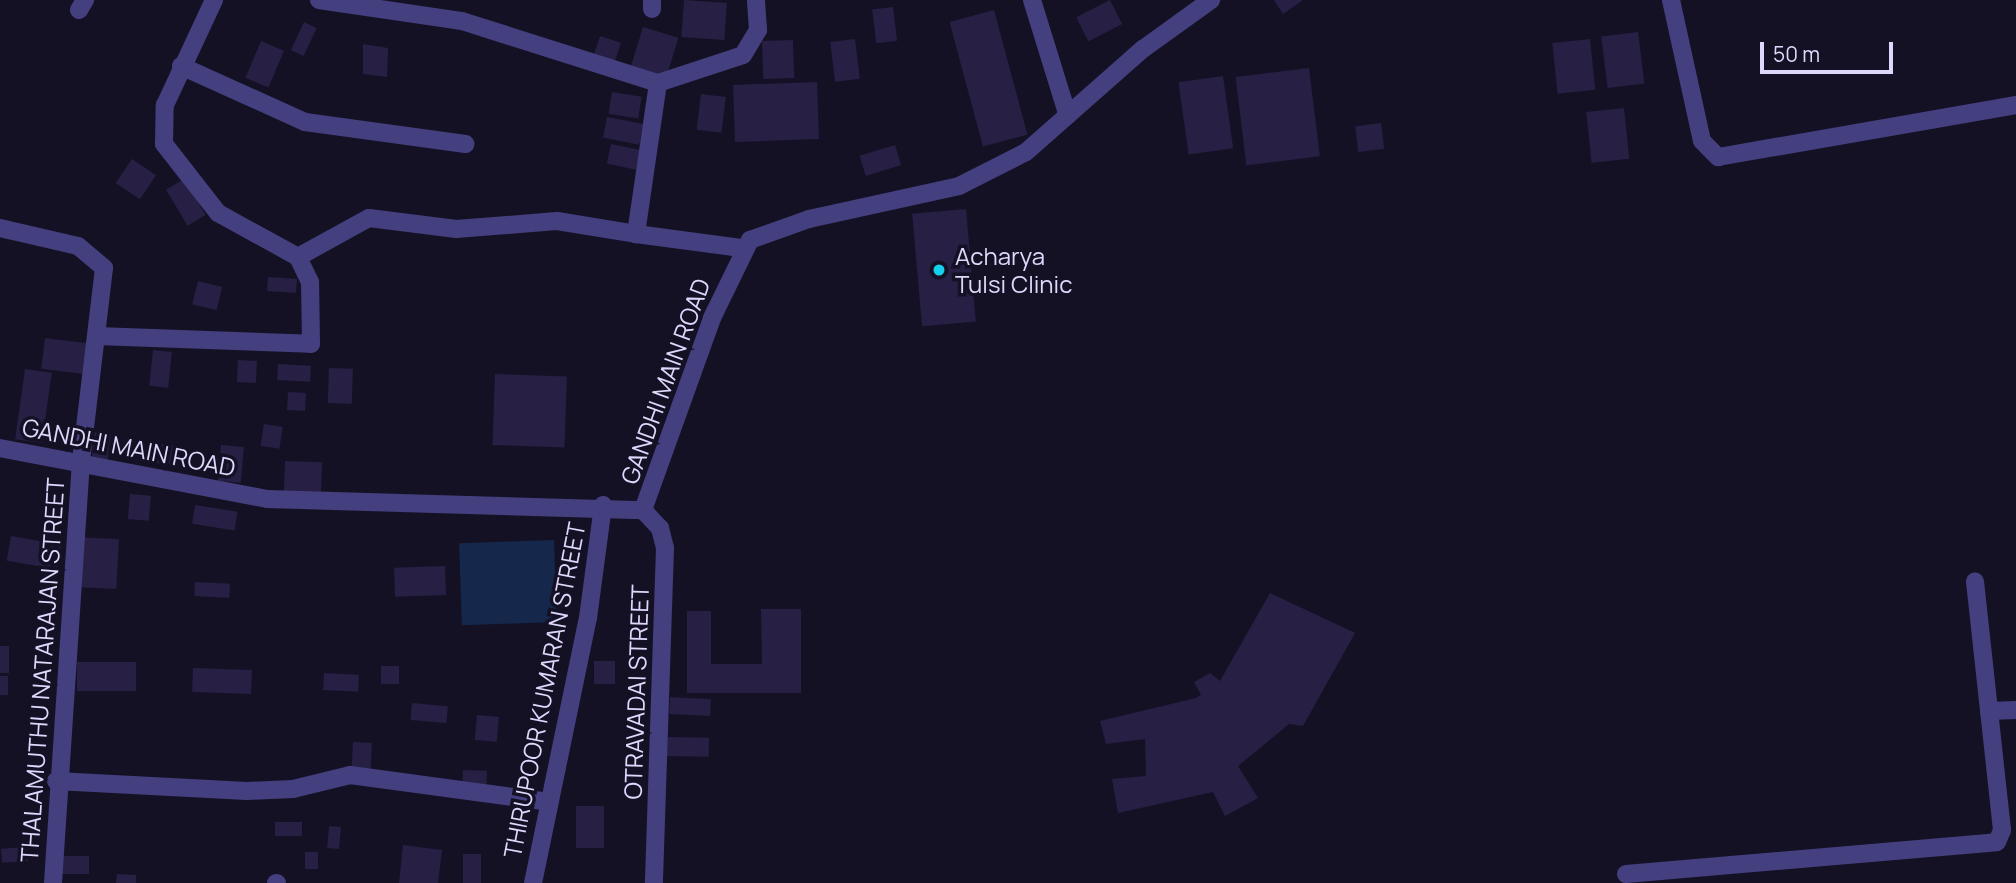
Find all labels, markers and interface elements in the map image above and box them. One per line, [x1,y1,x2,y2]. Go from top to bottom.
scale bar [1764,28,1897,72]
text: 50 m [1773,40,1820,68]
place label: Acharya Tulsi Clinic [955,242,1073,298]
marker: Acharya Tulsi Clinic [929,260,949,280]
street label: GANDHI MAIN ROAD [614,274,716,488]
street label: GANDHI MAIN ROAD [20,412,238,482]
street label: THALAMUTHU NATARAJAN STREET [14,477,70,863]
street label: THIRUPOOR KUMARAN STREET [497,520,591,860]
street label: OTRAVADAI STREET [618,584,654,800]

